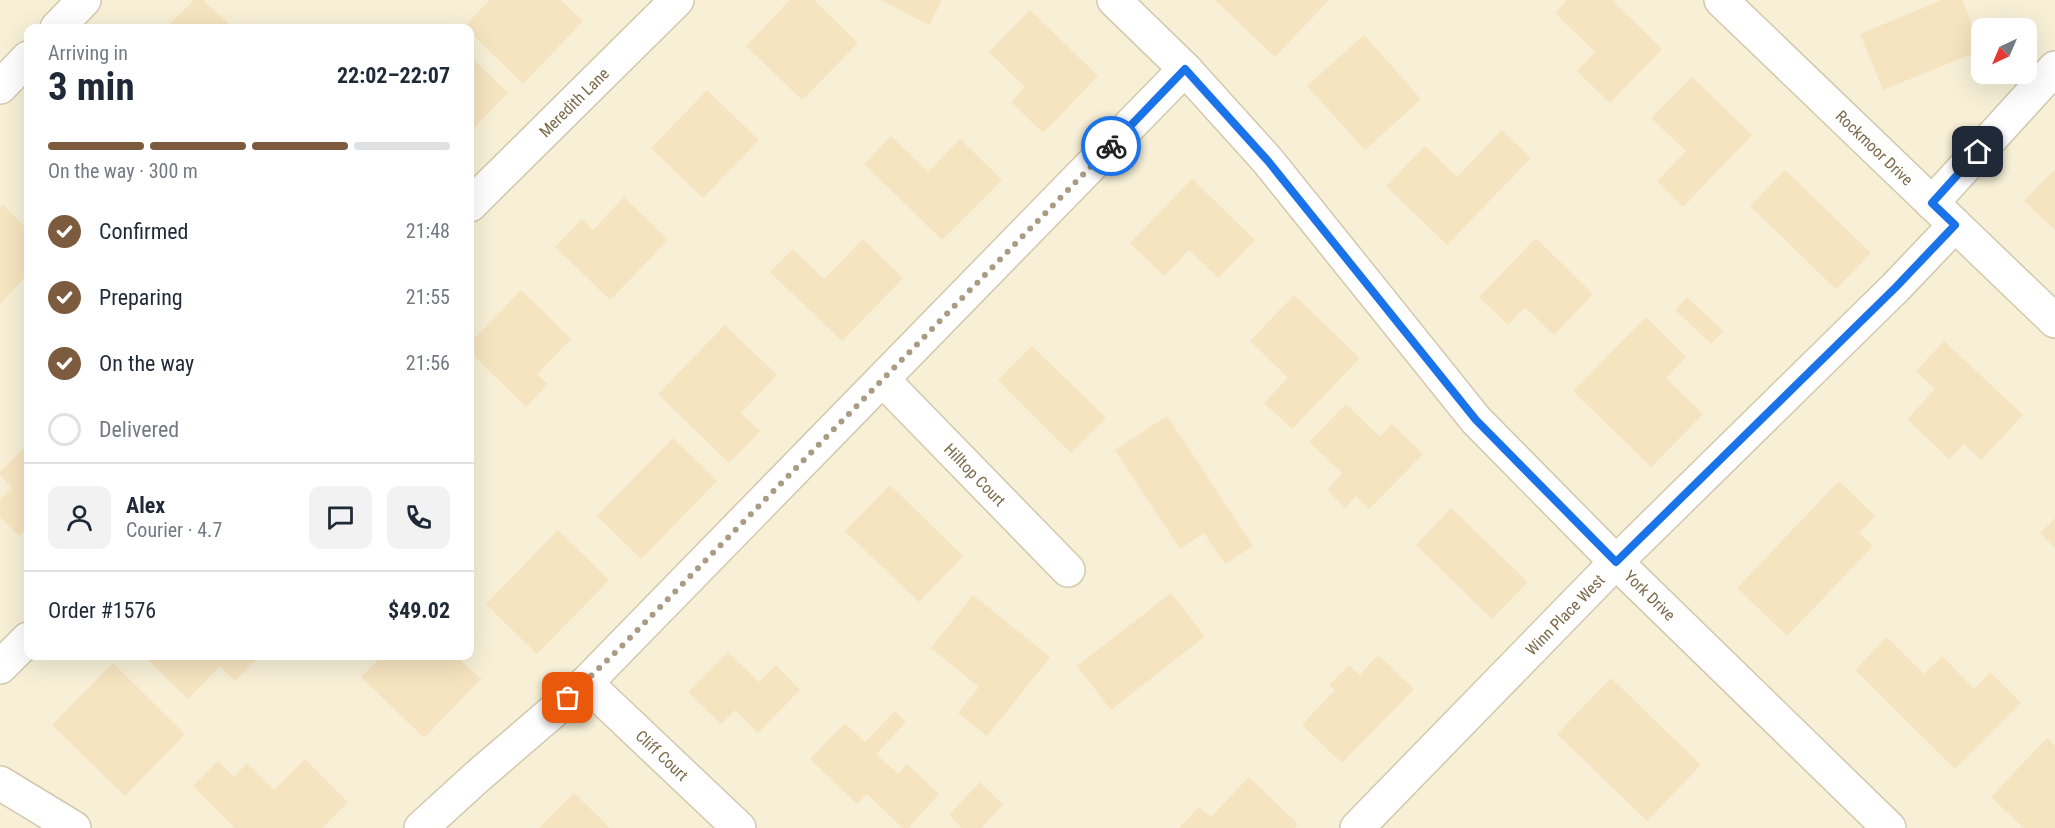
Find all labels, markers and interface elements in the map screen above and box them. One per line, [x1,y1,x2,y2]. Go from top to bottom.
north arrow [1971,18,2037,84]
map controls [1971,18,2037,84]
text: Arriving in [48,41,128,65]
text: 22:02–22:07 [337,63,450,88]
text: 3 min [48,64,135,110]
street label: Meredith Lane [535,64,612,141]
street label: Rockmoor Drive [1832,106,1917,189]
courier [1081,116,1141,176]
pin [1952,126,2003,177]
icon: bike [1095,130,1128,163]
icon: home [1961,135,1994,168]
text: On the way · 300 m [48,159,198,183]
icon: check [48,215,81,248]
text: Confirmed [99,219,188,244]
text: 21:48 [406,219,450,243]
icon: check [48,281,81,314]
text: Preparing [99,285,183,310]
text: 21:55 [406,285,450,309]
icon: check [48,347,81,380]
text: On the way [99,351,194,376]
text: 21:56 [406,351,450,375]
text: Delivered [99,417,179,442]
street label: Hilltop Court [940,439,1010,510]
button: person [48,486,111,549]
button: chat [309,486,372,549]
button: phone [387,486,450,549]
text: Alex [126,493,165,518]
text: Courier · 4.7 [126,518,222,542]
street label: York Drive [1621,566,1679,624]
street label: Winn Place West [1521,570,1609,659]
text: Order #1576 [48,598,156,623]
text: $49.02 [388,598,450,623]
pin [542,672,593,723]
icon: bag [551,681,584,714]
street label: Cliff Court [632,726,693,785]

